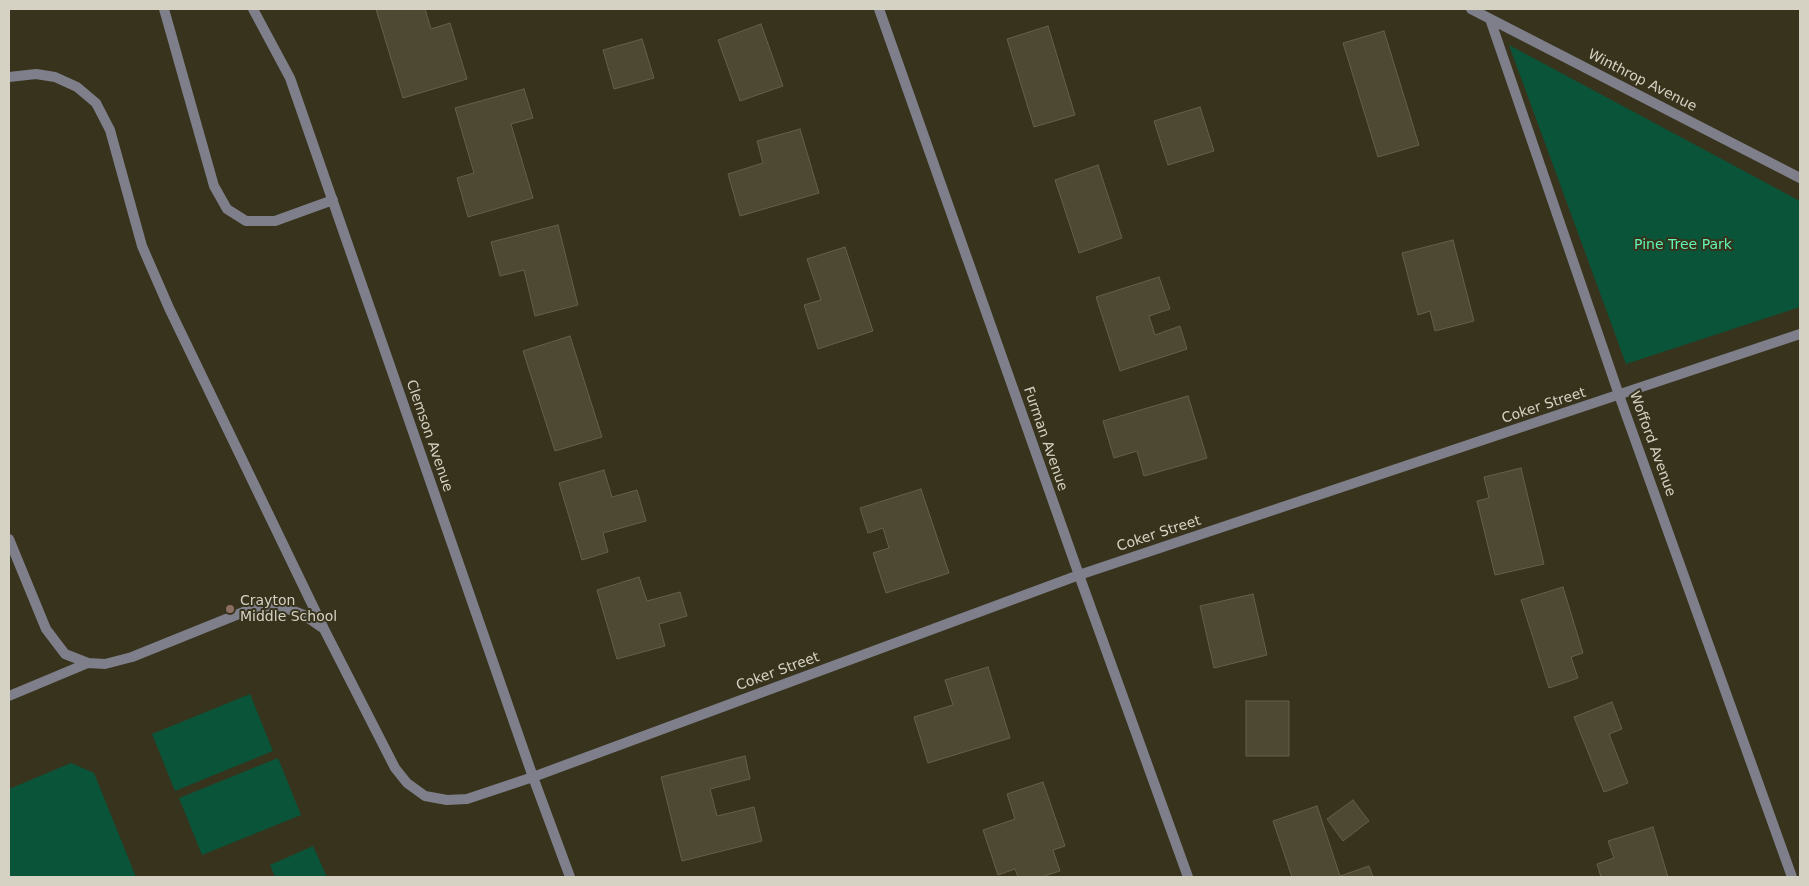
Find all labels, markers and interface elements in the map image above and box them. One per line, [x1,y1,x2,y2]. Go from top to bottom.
street label: Winthrop Avenue [1585,46,1699,116]
park label: Pine Tree Park [1634,237,1732,253]
street label: Clemson Avenue [402,378,456,494]
street label: Furman Avenue [1019,385,1071,493]
street label: Coker Street [1500,385,1588,427]
street label: Wofford Avenue [1625,389,1679,499]
street label: Coker Street [1115,513,1203,555]
place label: Crayton Middle School [240,593,337,626]
marker: Crayton Middle School [224,603,236,615]
street label: Coker Street [734,649,822,695]

